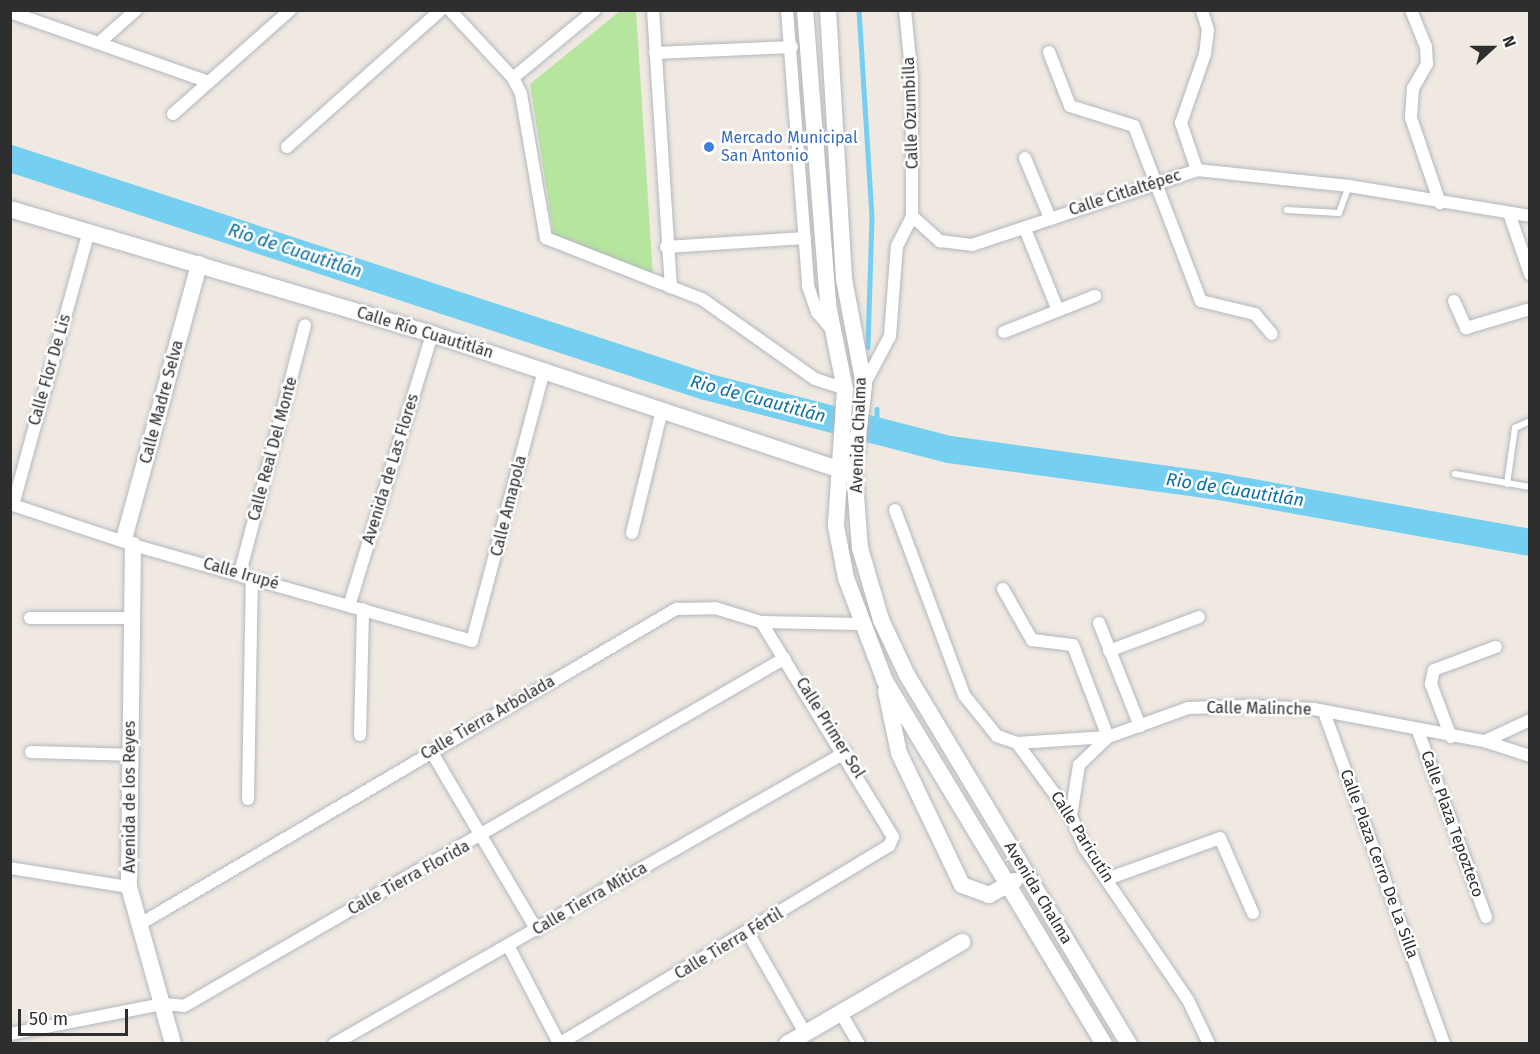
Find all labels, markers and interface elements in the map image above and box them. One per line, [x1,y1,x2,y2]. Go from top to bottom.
north arrow [1462,18,1522,78]
text: N [1498,33,1520,50]
street label: Calle Ozumbilla [899,57,923,169]
place label: Mercado Municipal San Antonio [721,128,858,166]
marker: Mercado Municipal San Antonio [702,140,716,154]
street label: Calle Citlaltépec [1067,166,1183,220]
water label: Rio de Cuautitlán [225,219,365,283]
street label: Calle Río Cuautitlán [354,303,496,363]
street label: Calle Flor De Lis [25,312,75,428]
street label: Calle Madre Selva [136,338,188,466]
water label: Rio de Cuautitlán [688,371,828,427]
street label: Calle Real Del Monte [245,375,301,523]
street label: Avenida Chalma [847,377,871,493]
street label: Avenida de Las Flores [359,391,423,547]
street label: Calle Amapola [487,454,531,558]
water label: Rio de Cuautitlán [1164,468,1306,512]
street label: Calle Irupé [201,554,281,594]
street label: Calle Tierra Arbolada [418,672,558,764]
street label: Calle Primer Sol [791,674,869,782]
street label: Calle Malinche [1206,698,1312,720]
street label: Avenida de los Reyes [120,721,140,873]
street label: Calle Plaza Tepozteco [1417,748,1487,900]
street label: Calle Plaza Cerro De La Silla [1336,767,1422,961]
street label: Calle Paricutín [1046,788,1118,886]
street label: Calle Tierra Florida [345,837,473,919]
street label: Avenida Chalma [1000,838,1076,948]
street label: Calle Tierra Mítica [529,858,651,940]
street label: Calle Tierra Fértil [671,904,787,984]
scale bar [21,997,130,1035]
text: 50 m [29,1008,68,1030]

